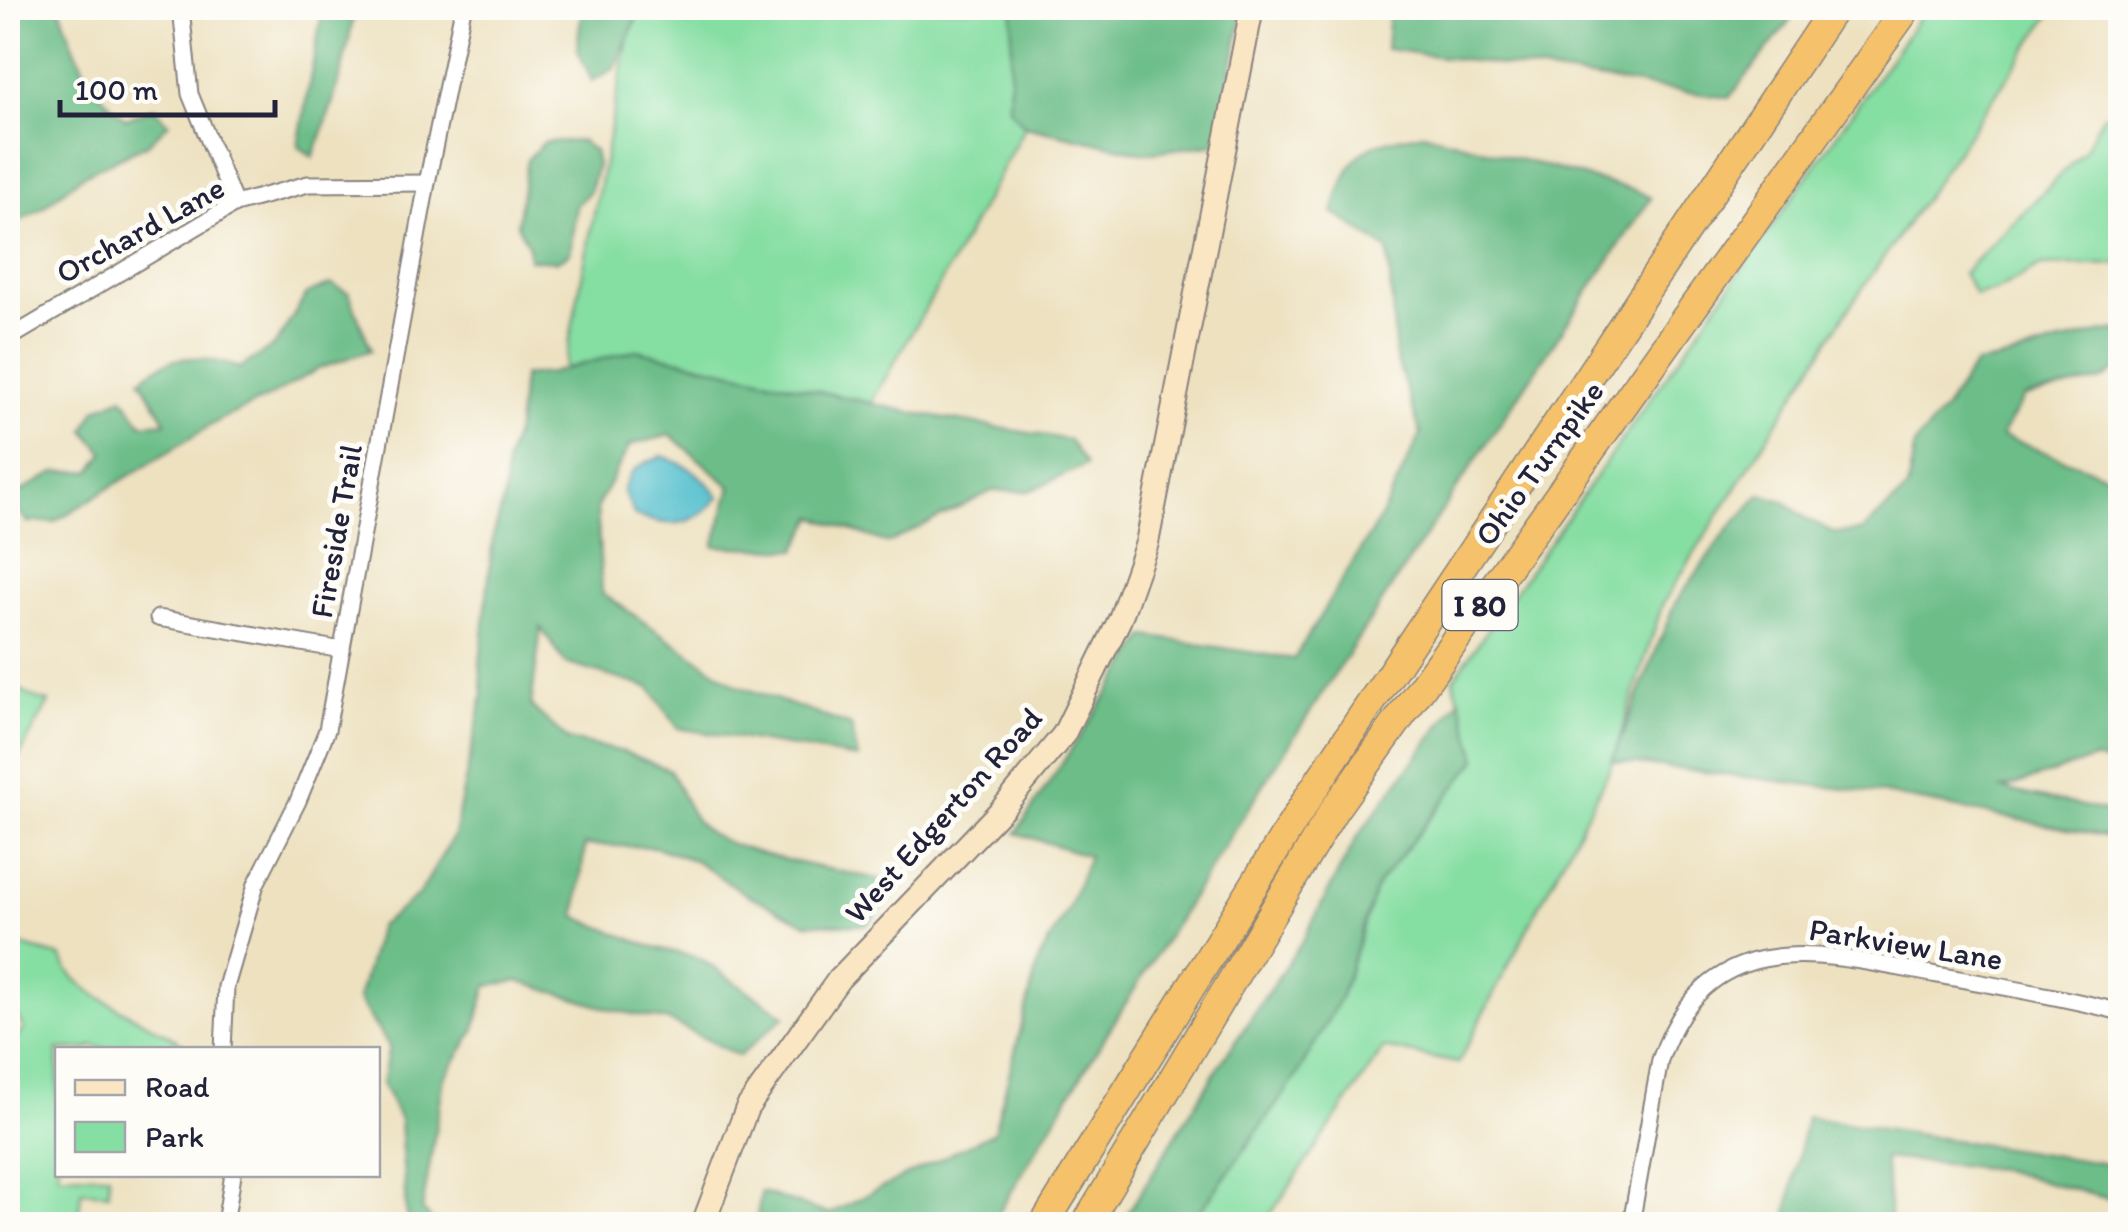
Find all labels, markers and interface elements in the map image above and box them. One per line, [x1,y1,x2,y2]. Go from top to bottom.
scale bar [60,55,275,117]
text: 100 m [75,71,158,108]
street label: Orchard Lane [49,168,231,292]
street label: Ohio Turnpike [1466,373,1612,553]
street label: Fireside Trail [302,441,370,621]
road number: I 80 [1442,580,1518,630]
street label: West Edgerton Road [836,699,1050,931]
street label: Parkview Lane [1806,910,2006,978]
legend [55,1047,380,1177]
text: Road [145,1068,210,1105]
text: Park [145,1118,204,1155]

